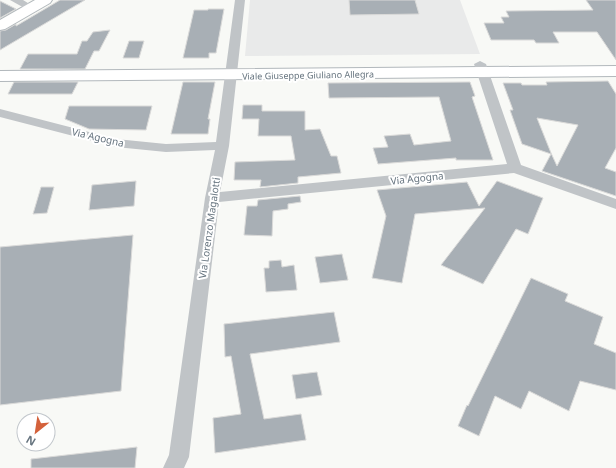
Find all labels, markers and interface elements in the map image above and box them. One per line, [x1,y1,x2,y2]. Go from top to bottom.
street label: Viale Giuseppe Giuliano Allegra [242,67,374,83]
street label: Via Agogna [70,124,126,150]
street label: Via Agogna [390,168,444,188]
street label: Via Lorenzo Magalotti [195,176,223,280]
north arrow [16,412,56,452]
text: N [23,432,38,450]

